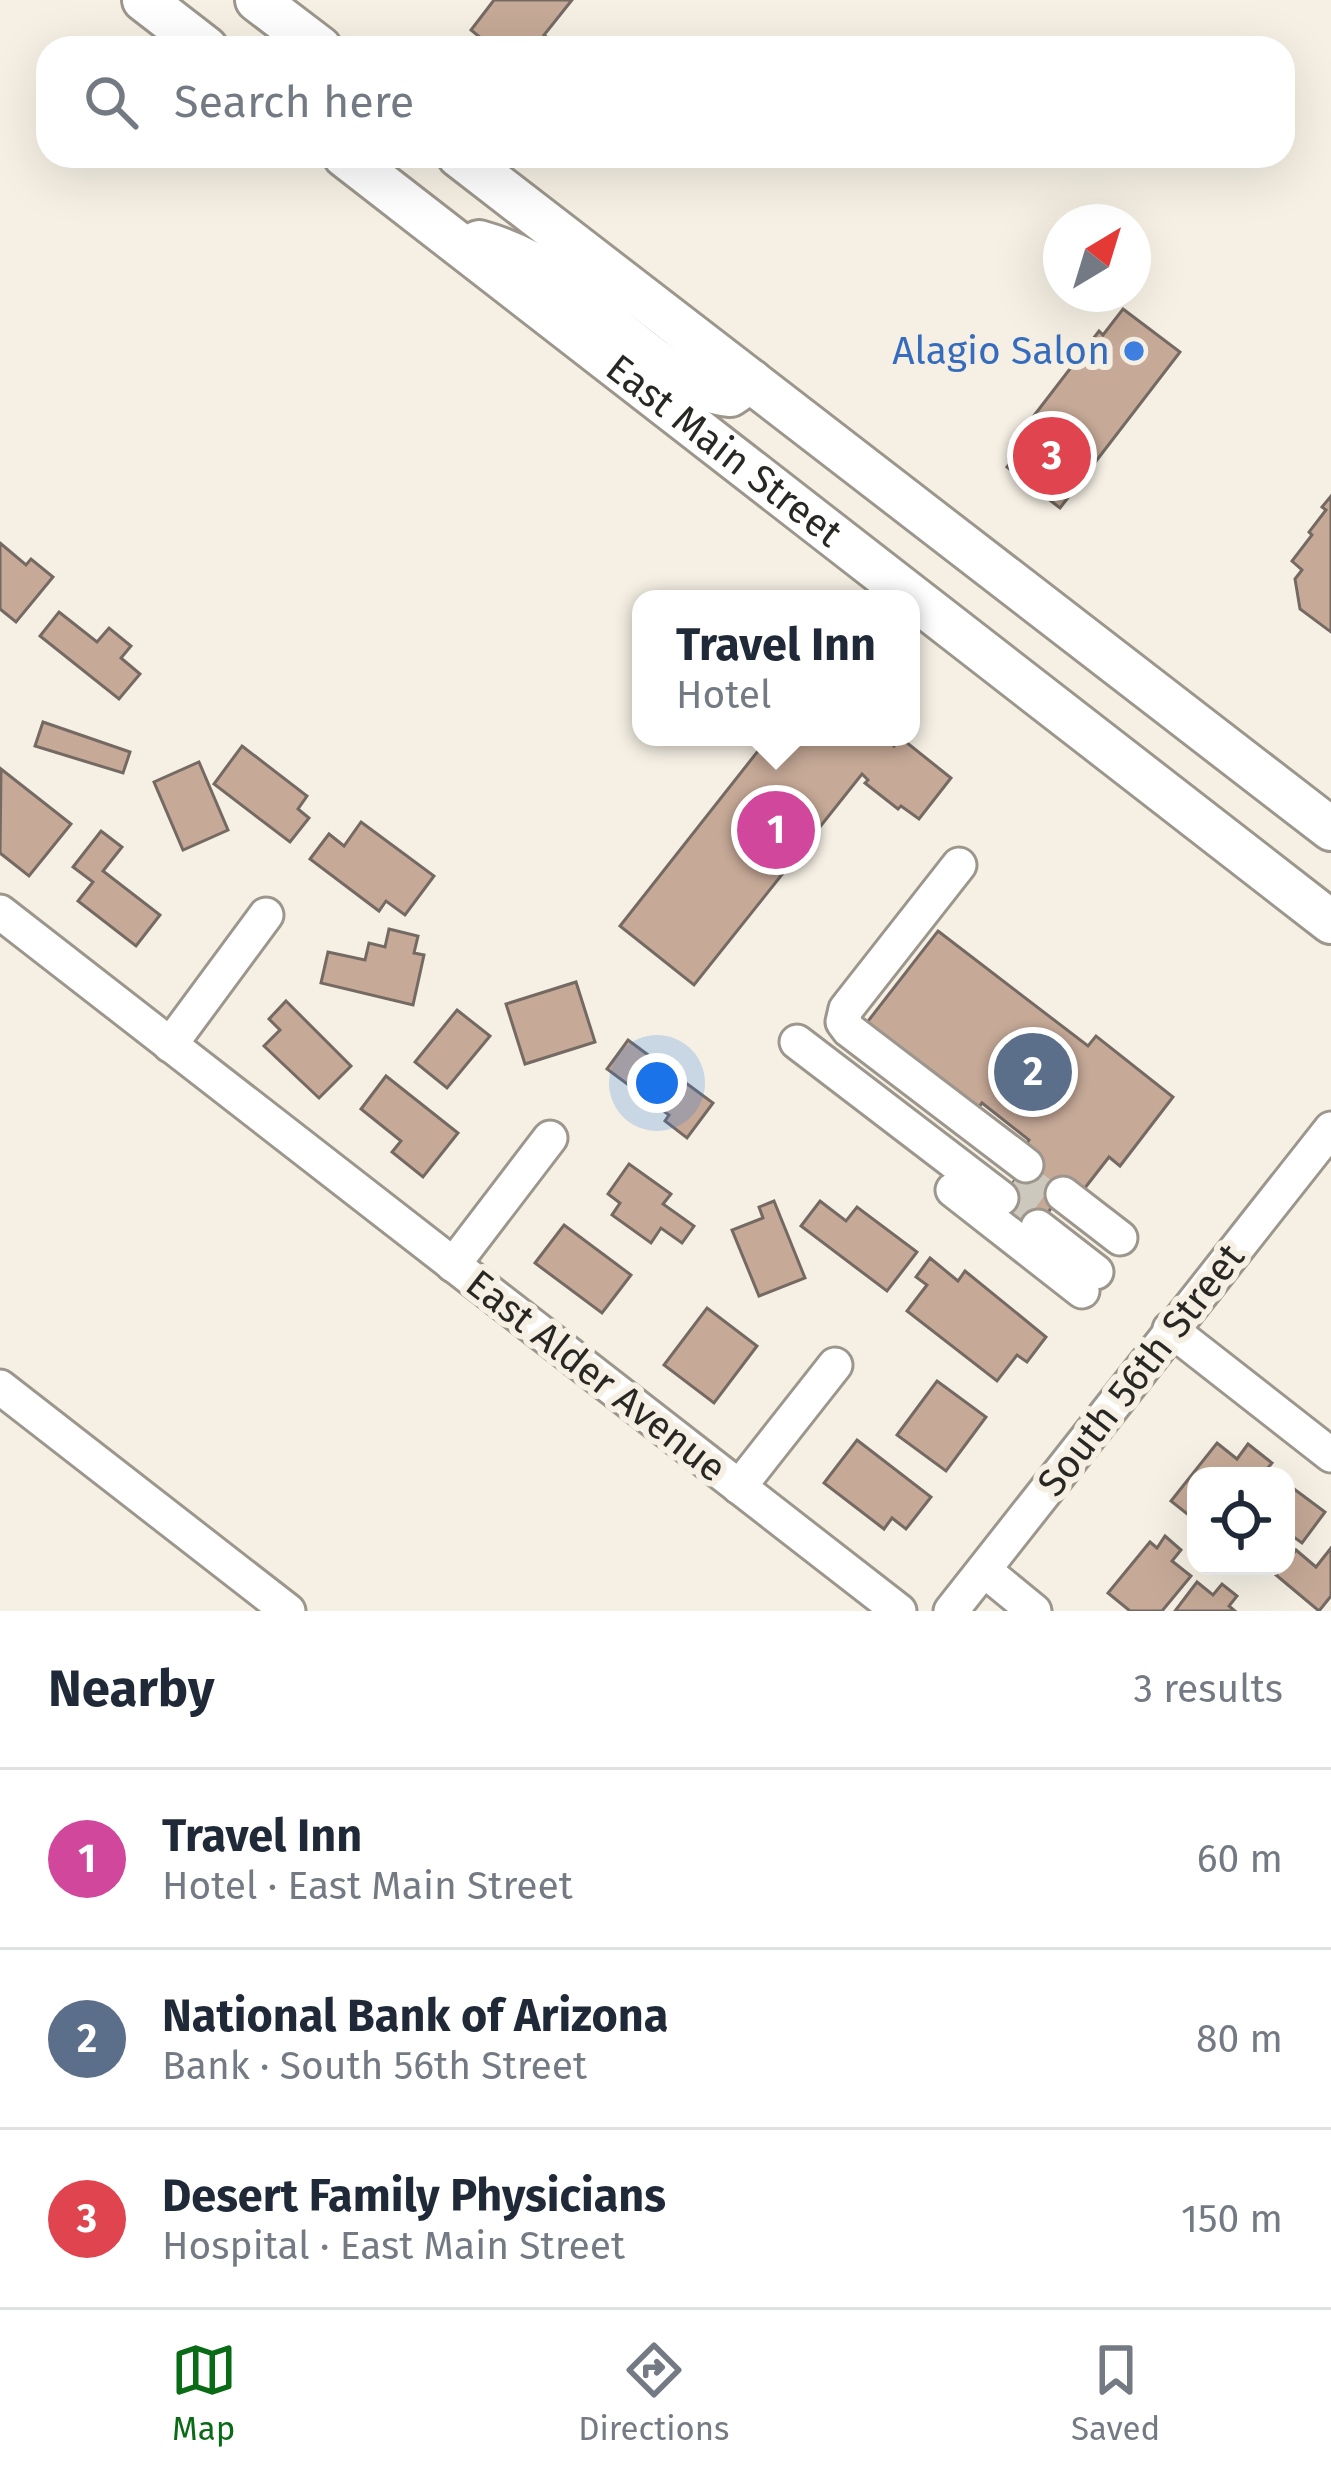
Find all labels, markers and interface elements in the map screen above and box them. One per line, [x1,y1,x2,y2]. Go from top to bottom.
search box [36,36,1295,168]
icon: search [78,69,144,135]
text: Search here [174,75,414,129]
north arrow [1043,204,1151,312]
place label: Alagio Salon [892,328,1110,374]
marker: Alagio Salon [1121,338,1147,364]
street label: East Main Street [597,345,852,557]
pin: 3 [1013,411,1091,501]
popup [632,590,920,746]
text: Travel Inn [676,618,876,672]
text: Hotel [676,672,771,718]
pin: 1 [737,785,815,875]
pin: 2 [994,1027,1072,1117]
your location [627,1053,687,1113]
street label: South 56th Street [1028,1234,1254,1505]
street label: East Alder Avenue [457,1260,735,1492]
map controls [1187,1467,1295,1575]
button: locate [1187,1467,1295,1575]
text: Nearby [48,1658,214,1720]
text: 3 results [1133,1666,1283,1712]
text: Travel Inn [162,1809,362,1863]
text: 1 [78,1836,96,1882]
text: 60 m [1197,1836,1283,1882]
text: Hotel · East Main Street [162,1863,573,1909]
text: National Bank of Arizona [162,1989,668,2043]
text: 2 [77,2016,97,2062]
text: 80 m [1196,2016,1283,2062]
text: Bank · South 56th Street [162,2043,587,2089]
text: Desert Family Physicians [162,2169,666,2223]
text: 3 [77,2196,97,2242]
text: 150 m [1181,2196,1283,2242]
text: Hospital · East Main Street [162,2223,625,2269]
tab: Map [171,2337,237,2449]
tab: Directions [578,2337,730,2449]
tab: Saved [1071,2337,1160,2449]

